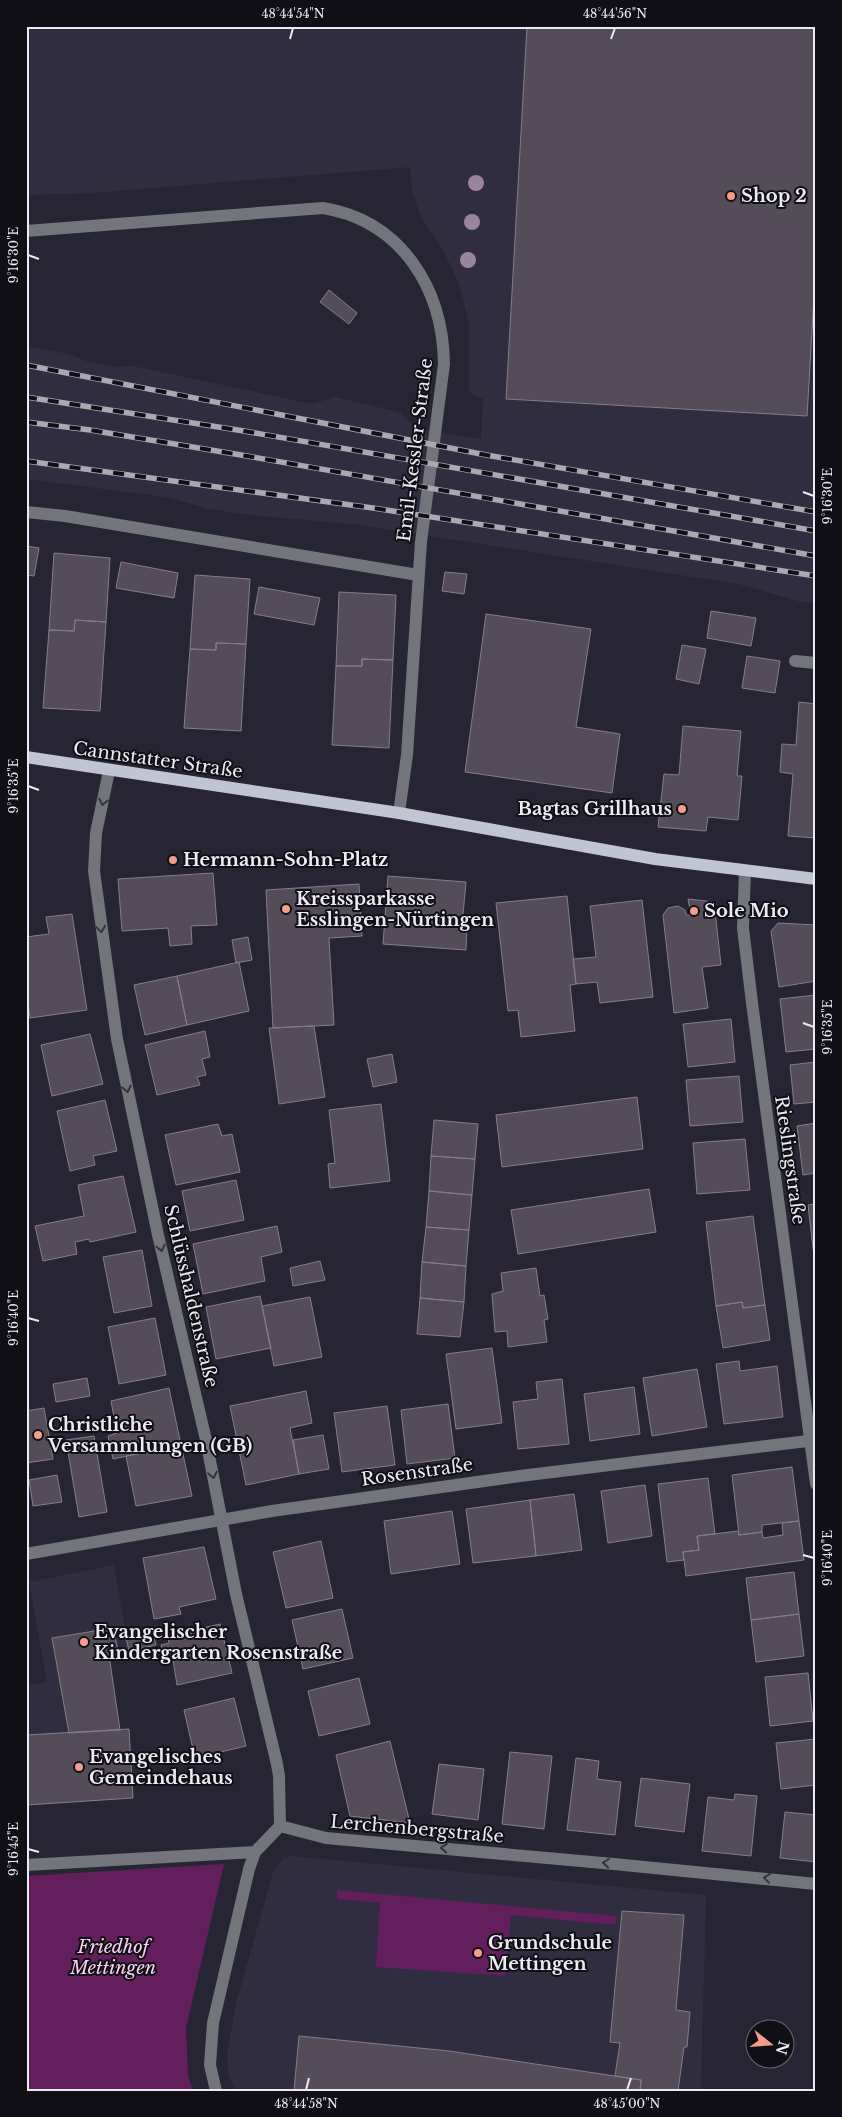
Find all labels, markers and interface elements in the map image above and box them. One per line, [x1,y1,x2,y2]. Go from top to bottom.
text: 48°44'54"N [261,6,325,21]
text: 48°44'56"N [583,6,647,21]
place label: Shop 2 [741,185,807,207]
marker: Shop 2 [725,190,737,202]
text: 9°16'30"E [6,226,21,283]
street label: Emil-Kessler-Straße [393,357,437,543]
text: 9°16'30"E [820,467,835,524]
street label: Cannstatter Straße [72,737,244,783]
text: 9°16'35"E [6,758,21,813]
one-way arrow [98,797,109,806]
place label: Bagtas Grillhaus [518,798,672,820]
marker: Bagtas Grillhaus [676,803,688,815]
place label: Hermann-Sohn-Platz [183,849,388,871]
marker: Hermann-Sohn-Platz [167,854,179,866]
place label: Kreissparkasse Esslingen-Nürtingen [296,888,494,931]
place label: Sole Mio [704,900,789,922]
marker: Kreissparkasse Esslingen-Nürtingen [280,903,292,915]
marker: Sole Mio [688,905,700,917]
one-way arrow [95,925,106,933]
text: 9°16'35"E [820,999,835,1054]
one-way arrow [122,1085,132,1094]
street label: Rieslingstraße [770,1094,810,1226]
street label: Schlüsshaldenstraße [159,1202,223,1390]
one-way arrow [155,1244,166,1253]
text: 9°16'40"E [6,1290,21,1346]
place label: Christliche Versammlungen (GB) [47,1414,252,1457]
marker: Christliche Versammlungen (GB) [32,1429,44,1441]
street label: Rosenstraße [360,1453,474,1491]
one-way arrow [207,1471,217,1479]
text: 9°16'40"E [820,1530,835,1586]
place label: Evangelischer Kindergarten Rosenstraße [94,1621,342,1664]
marker: Evangelischer Kindergarten Rosenstraße [78,1636,90,1648]
place label: Evangelisches Gemeindehaus [89,1746,233,1789]
marker: Evangelisches Gemeindehaus [73,1761,85,1773]
street label: Lerchenbergstraße [329,1810,505,1848]
text: 9°16'45"E [6,1822,21,1876]
one-way arrow [439,1843,447,1854]
one-way arrow [601,1858,609,1869]
one-way arrow [763,1873,771,1884]
place label: Grundschule Mettingen [488,1932,612,1975]
park label: Friedhof Mettingen [69,1936,156,1979]
marker: Grundschule Mettingen [472,1947,484,1959]
north arrow [744,2020,794,2070]
text: N [772,2039,793,2057]
text: 48°44'58"N [274,2096,338,2111]
text: 48°45'00"N [594,2096,661,2111]

